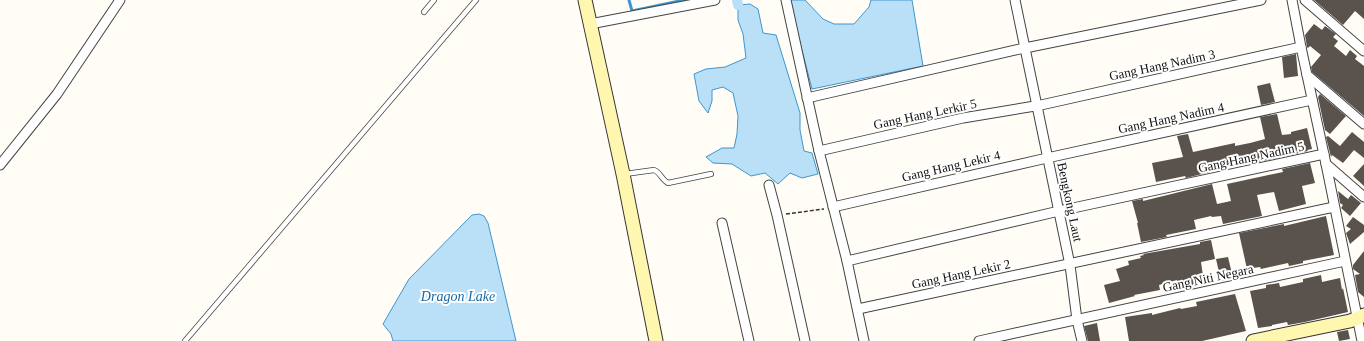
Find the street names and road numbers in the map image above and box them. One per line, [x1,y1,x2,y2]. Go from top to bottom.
street label: Gang Hang Nadim 3 [1108,46,1216,84]
street label: Gang Hang Lerkir 5 [872,96,978,132]
street label: Gang Hang Nadim 4 [1117,99,1226,137]
street label: Gang Hang Nadim 5 [1197,138,1305,176]
street label: Gang Hang Lekir 4 [900,147,1002,185]
street label: Bengkong Laut [1054,161,1086,243]
street label: Gang Hang Lekir 2 [910,256,1012,292]
street label: Gang Niti Negara [1161,261,1255,295]

